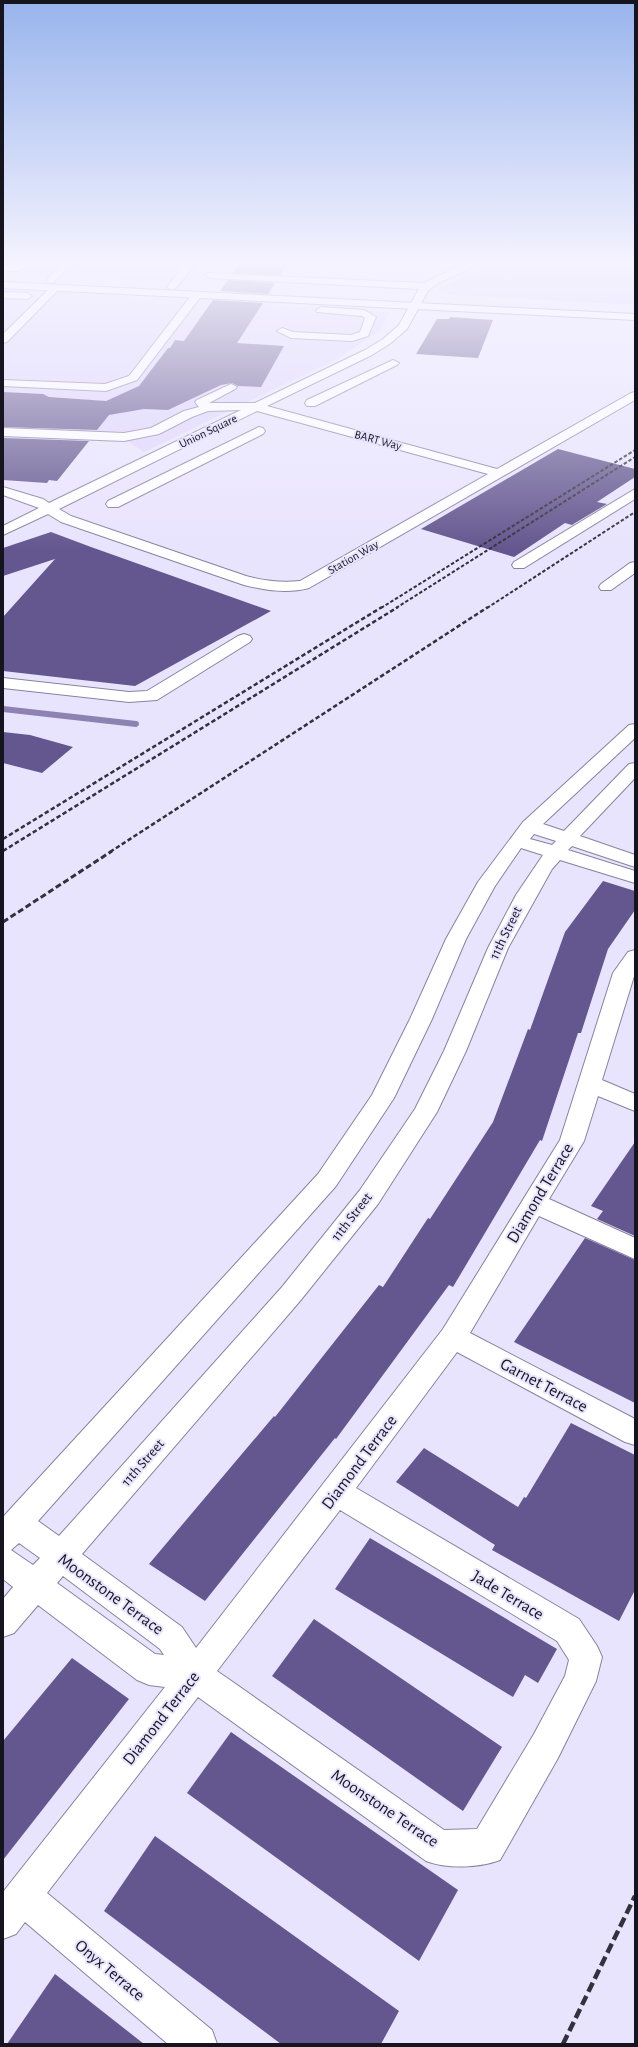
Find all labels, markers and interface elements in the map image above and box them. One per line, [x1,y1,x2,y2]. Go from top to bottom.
street label: Union Square [177,412,239,450]
street label: BART Way [353,428,403,453]
street label: Station Way [326,538,381,577]
street label: 11th Street [487,904,525,962]
street label: Diamond Terrace [504,1140,576,1246]
street label: 11th Street [329,1190,375,1244]
street label: Garnet Terrace [498,1355,591,1415]
street label: Diamond Terrace [318,1412,400,1512]
street label: 11th Street [119,1437,167,1489]
street label: Moonstone Terrace [55,1550,167,1638]
street label: Jade Terrace [469,1567,547,1623]
street label: Diamond Terrace [120,1668,203,1768]
street label: Moonstone Terrace [328,1766,442,1850]
street label: Onyx Terrace [71,1936,148,2005]

